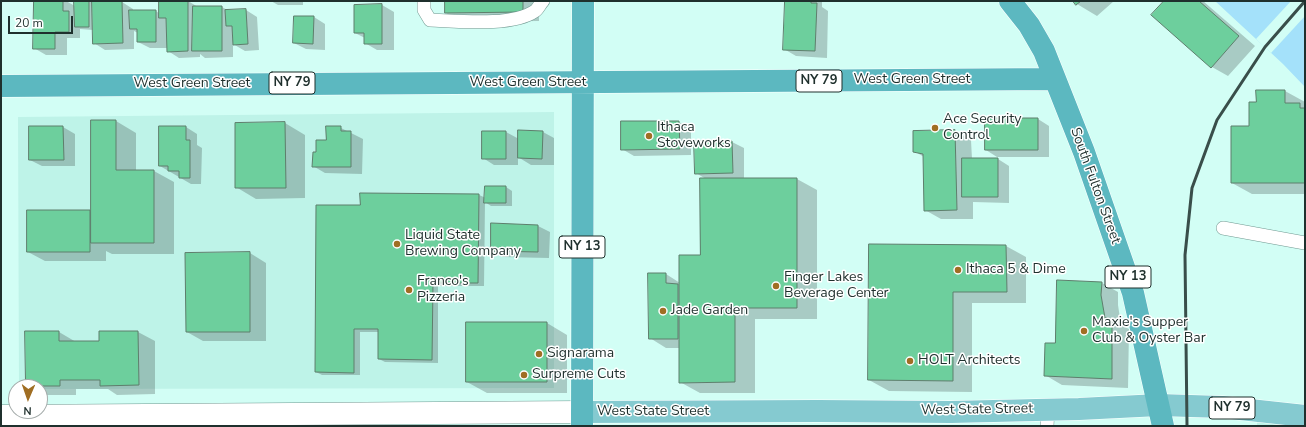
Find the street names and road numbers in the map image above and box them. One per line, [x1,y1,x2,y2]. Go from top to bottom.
road number: NY 79 [796,70,842,92]
road number: NY 79 [269,72,315,94]
street label: West Green Street [854,72,970,88]
street label: West Green Street [470,75,586,91]
street label: West Green Street [134,76,250,92]
street label: South Fulton Street [1066,126,1124,246]
road number: NY 13 [559,236,605,258]
road number: NY 13 [1105,266,1151,288]
road number: NY 79 [1209,397,1255,419]
street label: West State Street [921,401,1033,419]
street label: West State Street [597,404,709,420]

